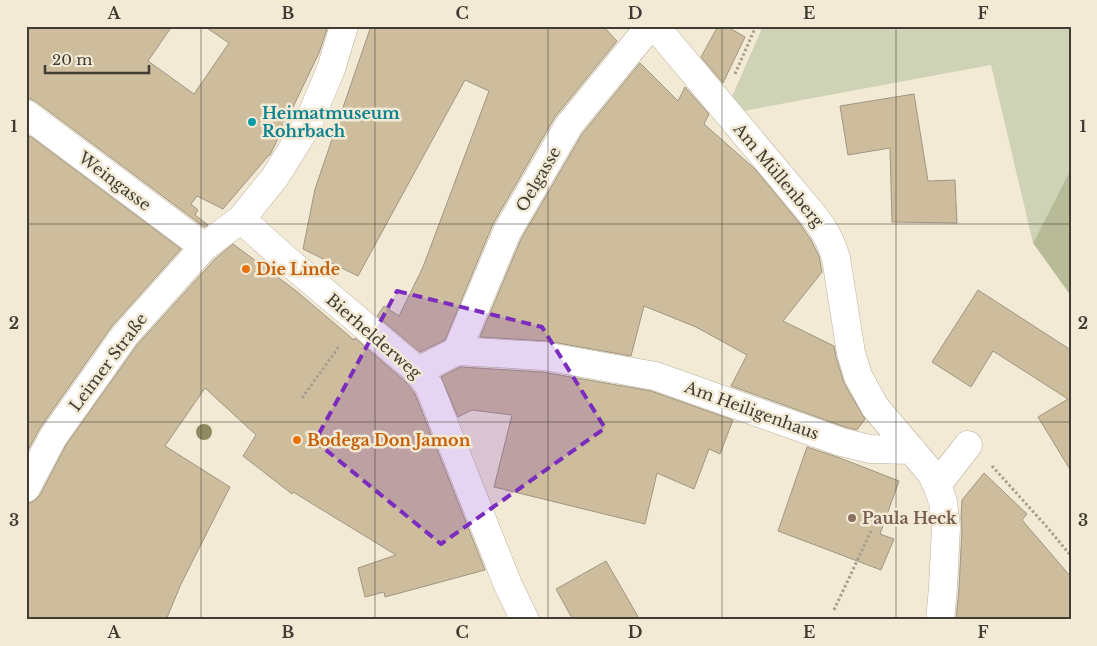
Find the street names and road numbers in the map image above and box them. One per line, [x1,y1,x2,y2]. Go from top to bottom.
street label: Am Müllenberg [729,118,829,231]
street label: Oelgasse [511,143,565,215]
street label: Weingasse [74,147,155,215]
street label: Bierhelderweg [322,289,426,383]
street label: Leimer Straße [65,309,151,415]
street label: Am Heiligenhaus [681,376,822,444]

